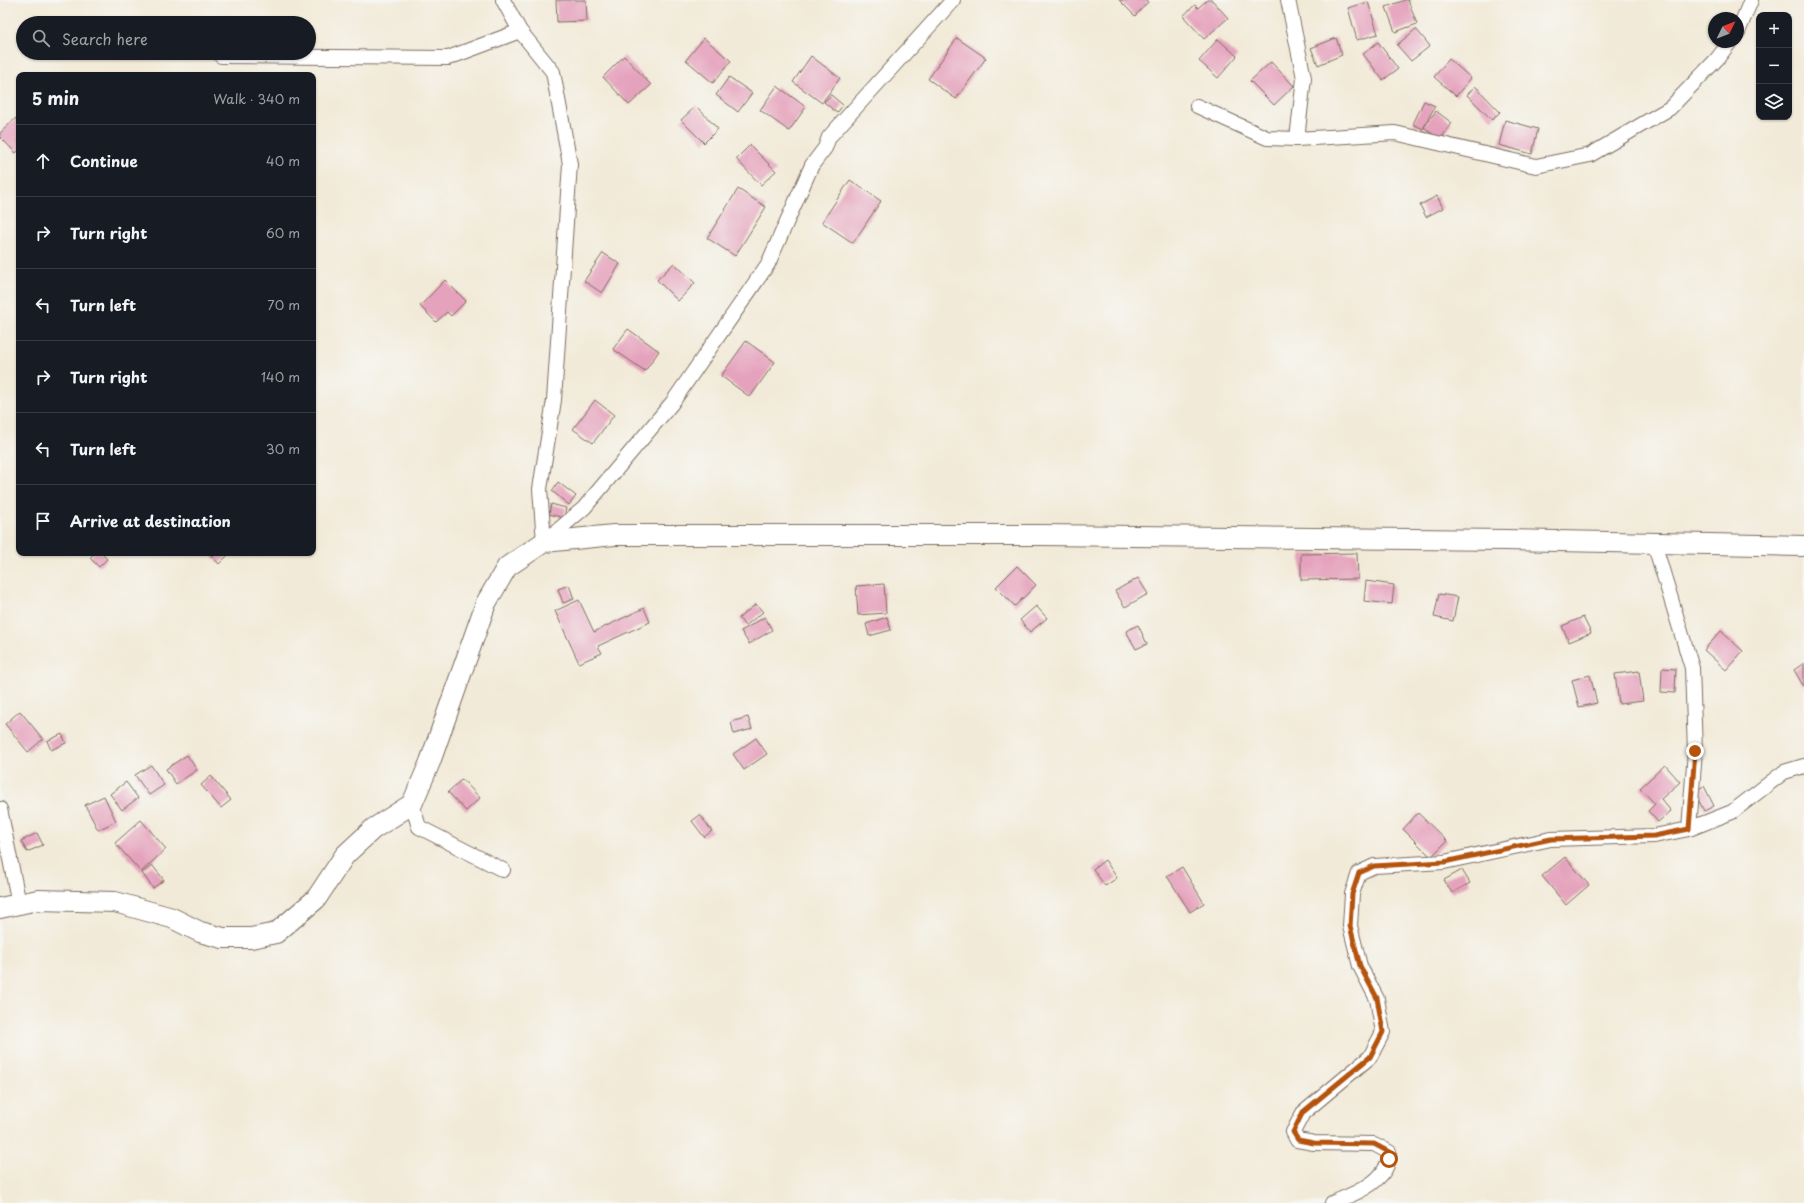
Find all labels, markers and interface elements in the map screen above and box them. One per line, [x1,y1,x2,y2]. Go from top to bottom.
north arrow [1708,12,1744,48]
map controls [1756,12,1792,120]
button: + [1756,12,1792,48]
search box [16,16,316,60]
icon: search [30,27,52,49]
text: Search here [62,27,148,50]
button: − [1756,48,1792,84]
button: layers [1756,84,1792,120]
text: 5 min [32,85,79,111]
text: Walk · 340 m [213,89,300,108]
text: Continue [70,149,138,172]
icon: ahead [32,150,54,172]
text: 40 m [266,151,300,170]
text: Turn right [70,221,147,244]
icon: right [32,222,54,244]
text: 60 m [266,223,300,242]
text: Turn left [70,293,136,316]
icon: left [32,294,54,316]
text: 70 m [267,295,300,314]
text: Turn right [70,365,147,388]
icon: right [32,366,54,388]
text: 140 m [261,367,300,386]
text: Turn left [70,437,136,460]
icon: left [32,438,54,460]
text: 30 m [266,439,300,458]
text: Arrive at destination [70,509,231,532]
icon: arrive [32,510,54,532]
route end [1686,742,1704,760]
route start [1380,1150,1398,1168]

